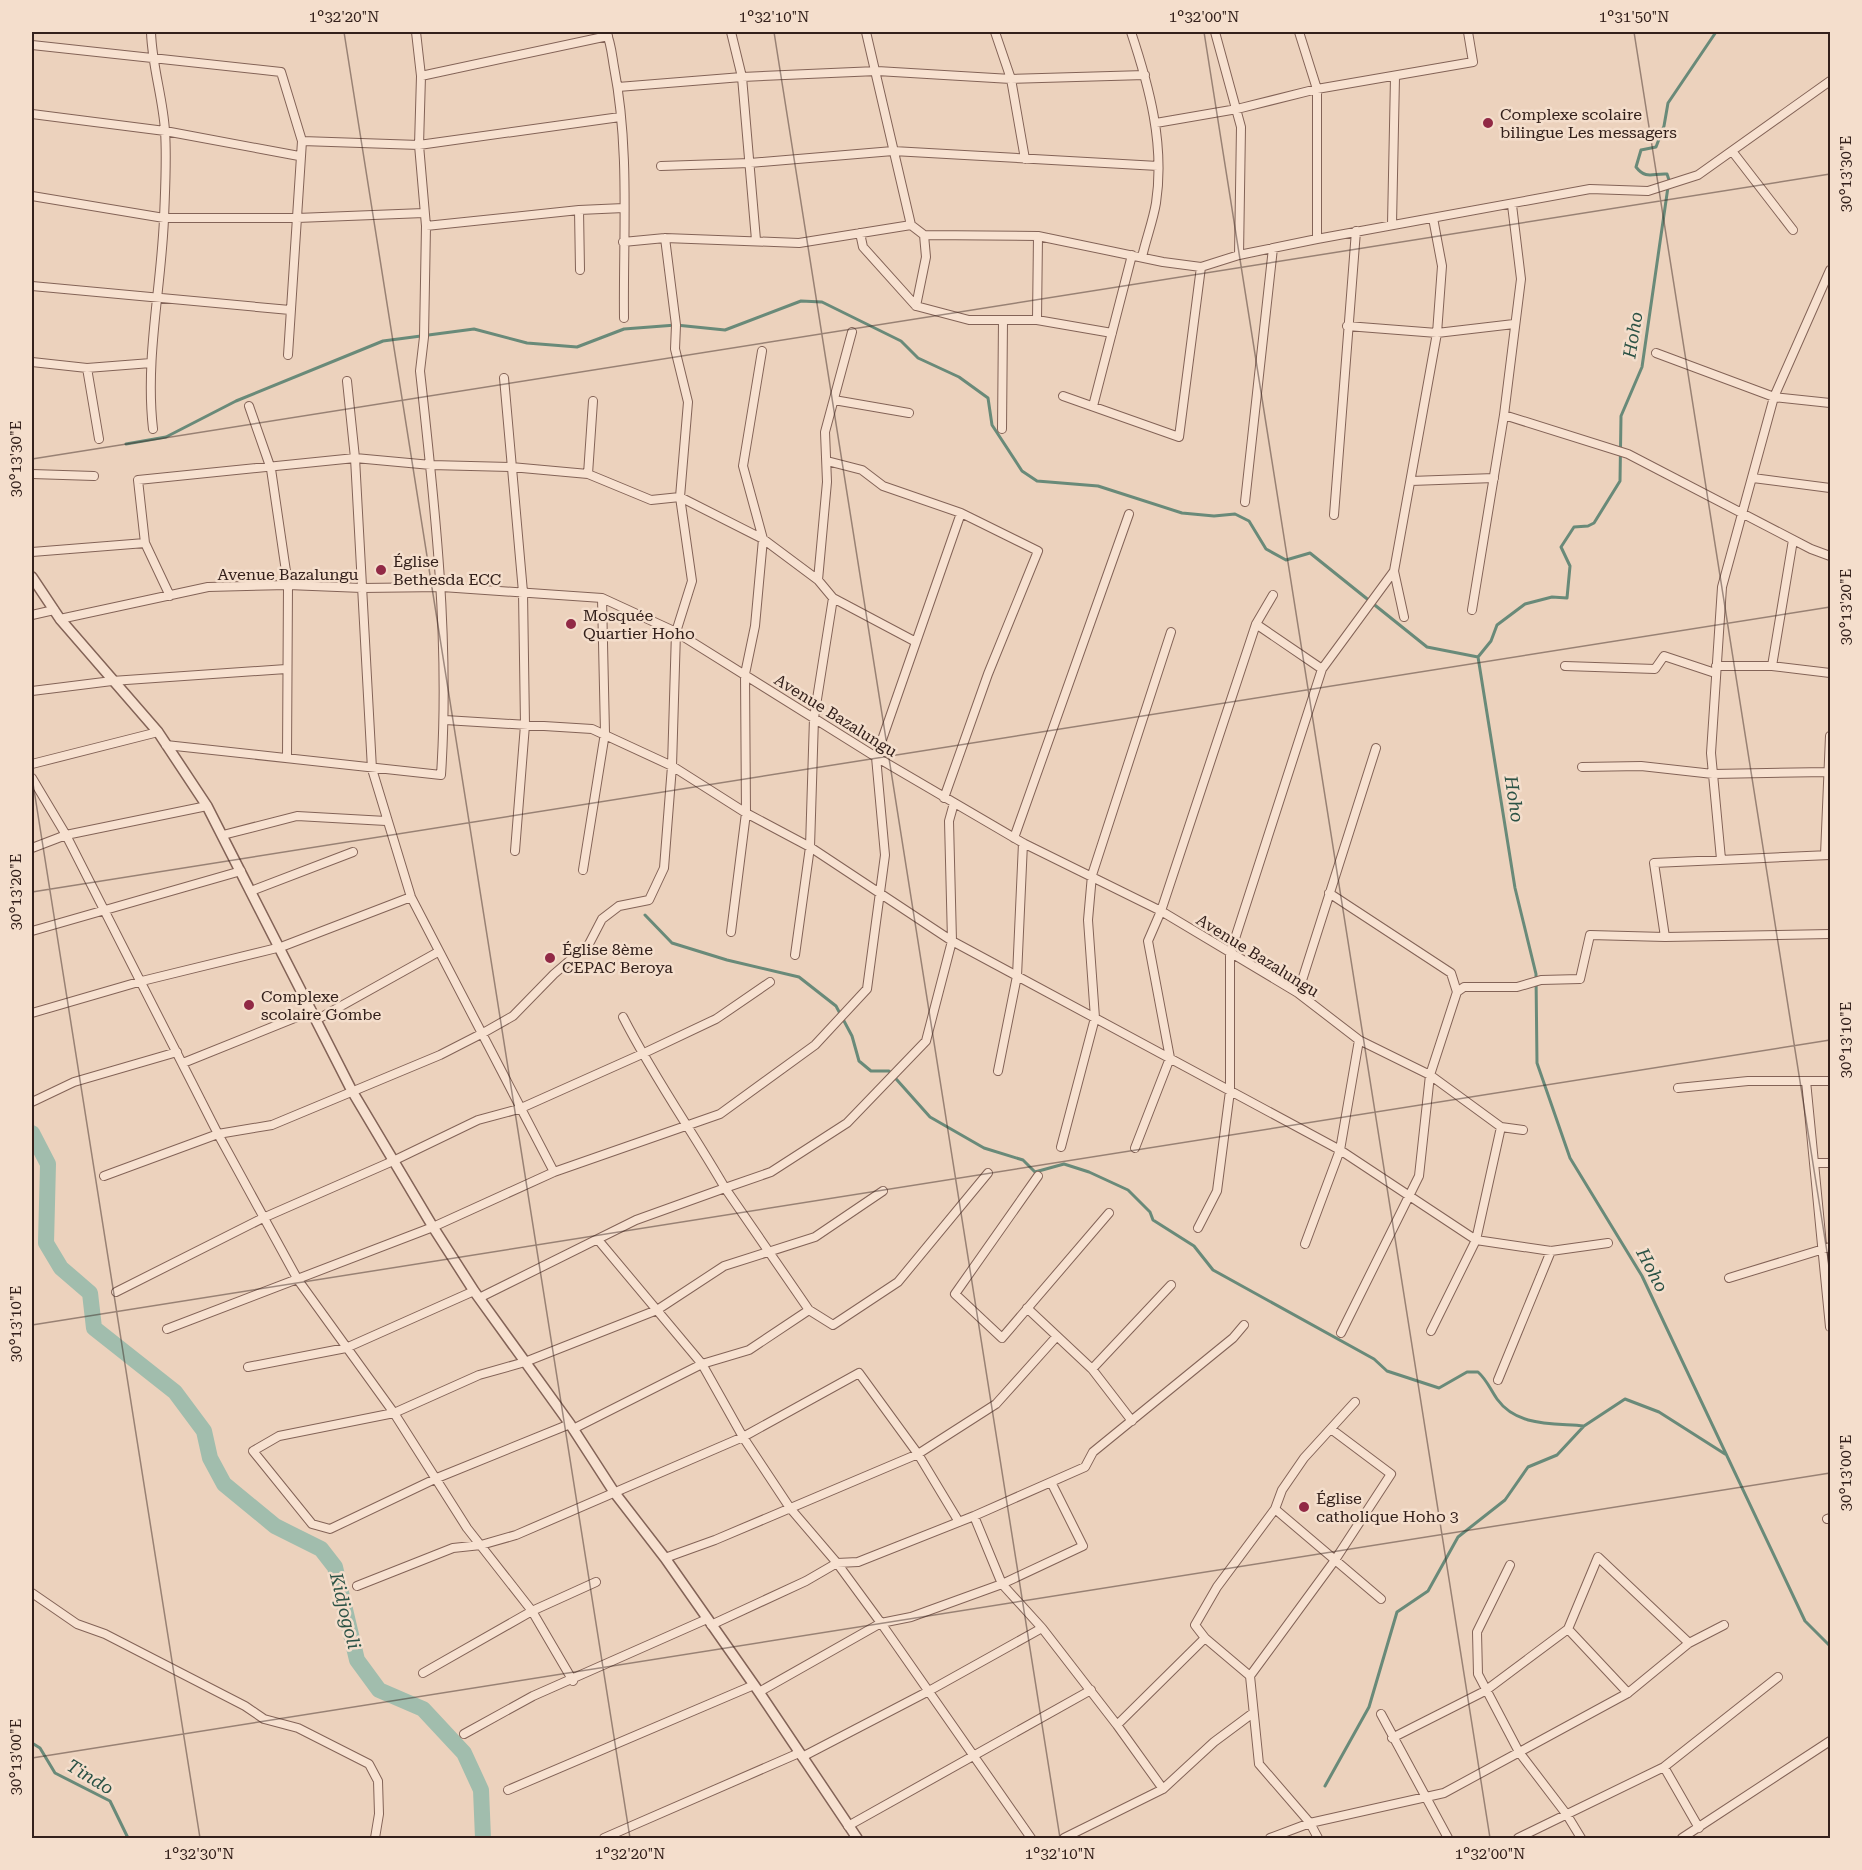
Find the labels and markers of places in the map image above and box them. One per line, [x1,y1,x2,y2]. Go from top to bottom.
place label: Complexe scolaire bilingue Les messagers [1500,105,1677,142]
marker: Complexe scolaire bilingue Les messagers [1481,116,1495,130]
place label: Église Bethesda ECC [393,552,501,589]
marker: Église Bethesda ECC [374,563,388,577]
place label: Mosquée Quartier Hoho [583,606,695,643]
marker: Mosquée Quartier Hoho [564,617,578,631]
place label: Église 8ème CEPAC Beroya [562,940,673,977]
marker: Église 8ème CEPAC Beroya [543,951,557,965]
place label: Complexe scolaire Gombe [261,987,382,1024]
marker: Complexe scolaire Gombe [242,998,256,1012]
place label: Église catholique Hoho 3 [1316,1489,1459,1526]
marker: Église catholique Hoho 3 [1297,1500,1311,1514]

